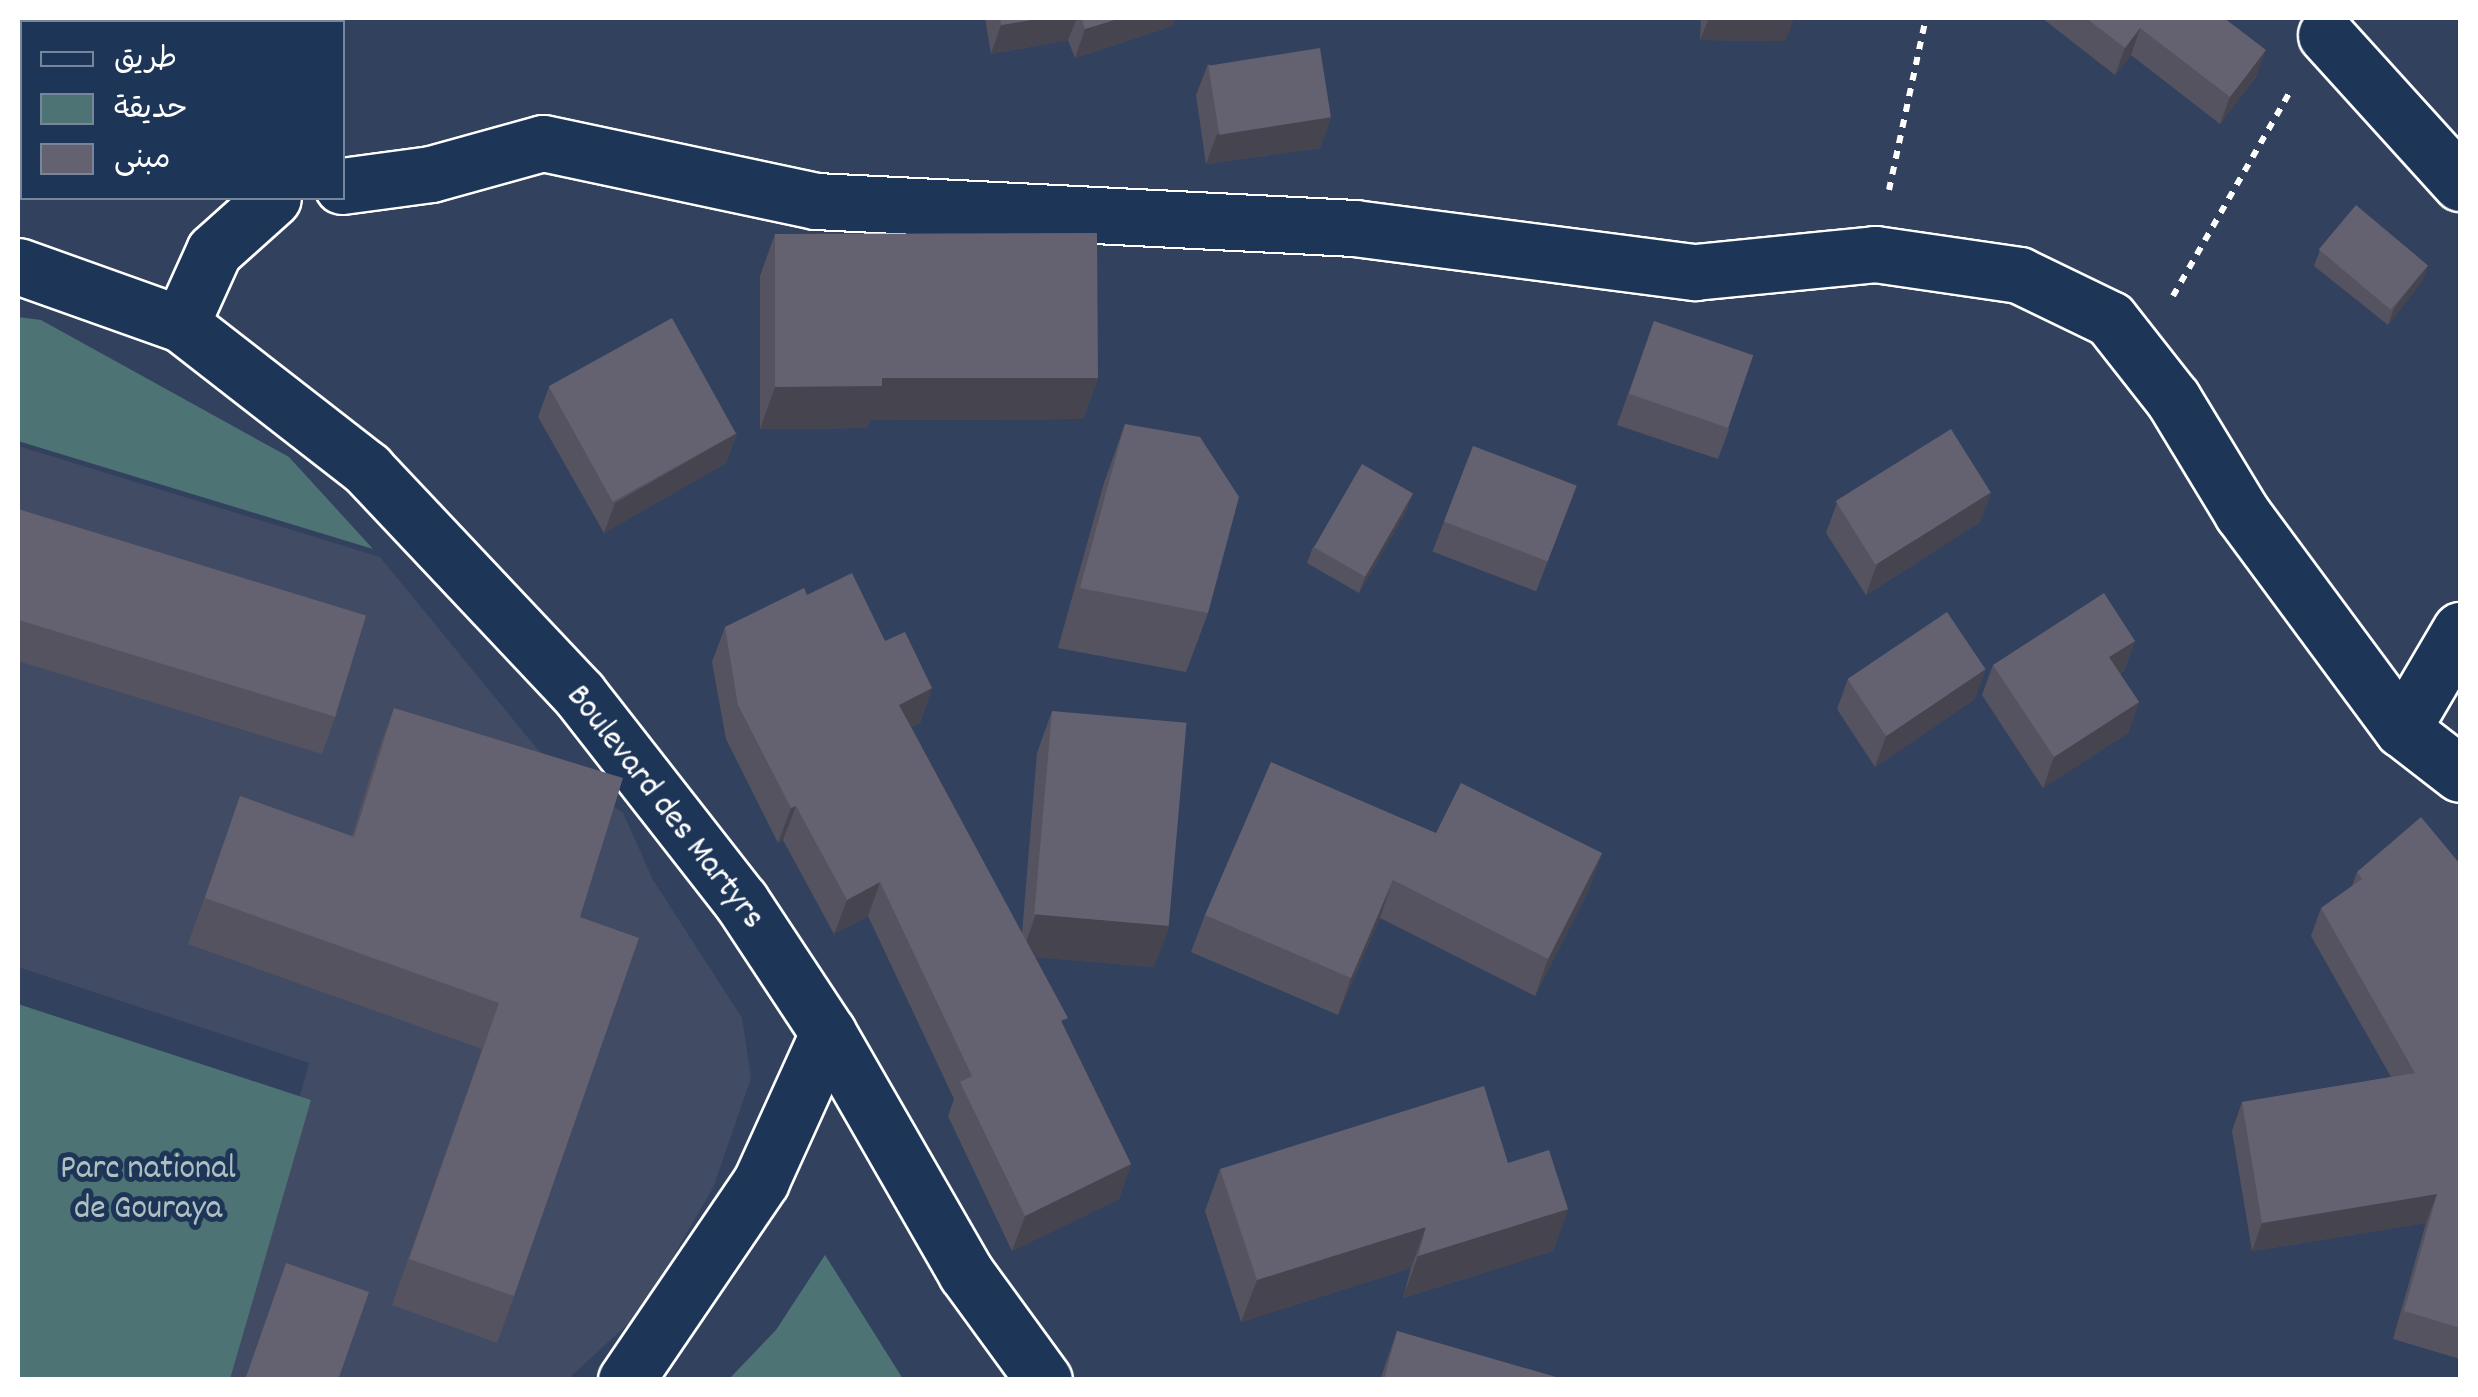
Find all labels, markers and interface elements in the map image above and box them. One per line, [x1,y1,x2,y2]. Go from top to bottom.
legend [20,20,345,200]
text: طريق [114,40,177,83]
text: حديقة [114,90,188,133]
text: مبنى [114,140,170,183]
street label: Boulevard des Martyrs [556,677,772,939]
park label: Parc national de Gouraya [60,1149,236,1231]

